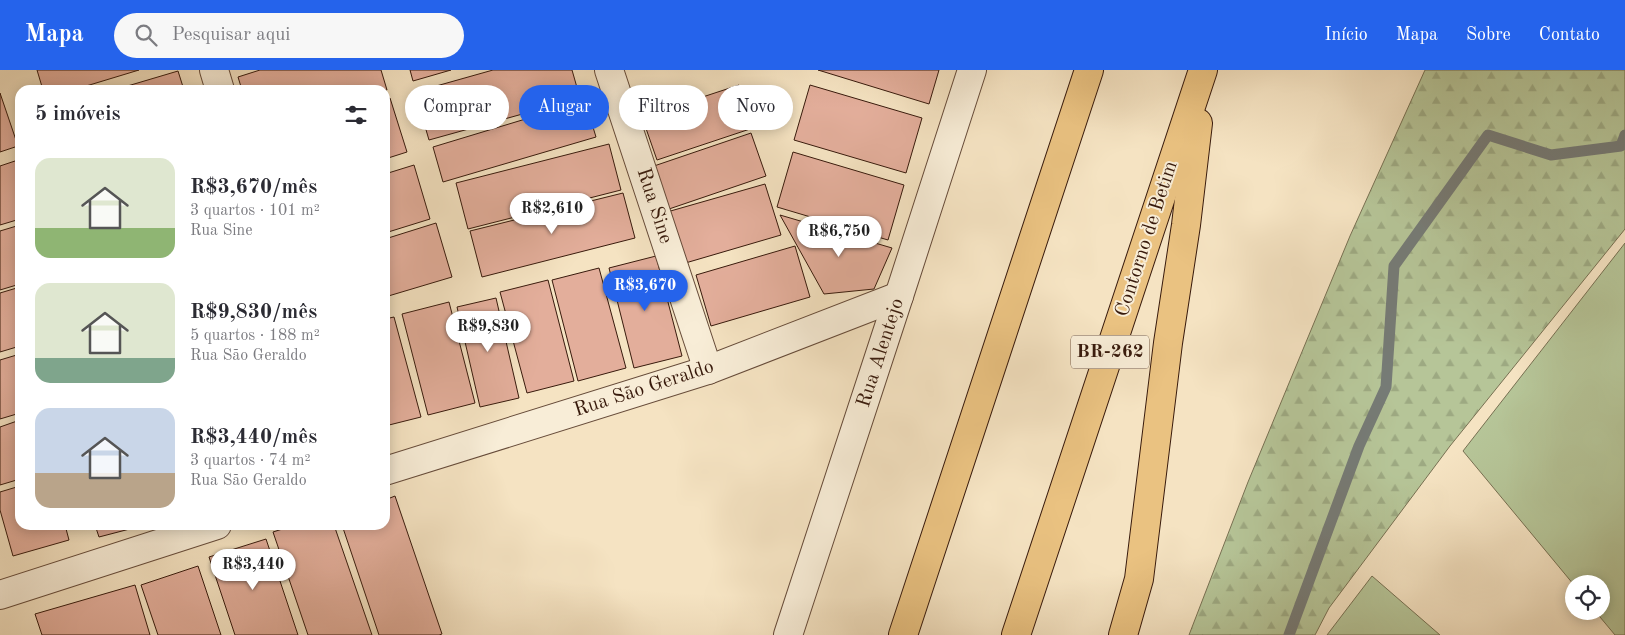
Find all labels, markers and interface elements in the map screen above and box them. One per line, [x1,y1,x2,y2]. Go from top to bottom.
search box [114,13,464,58]
icon: search [132,21,160,49]
text: Mapa [25,23,84,47]
text: Pesquisar aqui [172,26,291,45]
text: Início [1324,26,1368,44]
text: Mapa [1396,26,1438,44]
text: Sobre [1466,26,1511,44]
text: Contato [1539,26,1600,44]
chip: Comprar [405,85,509,130]
chip: Alugar [519,85,609,130]
chip: Filtros [619,85,708,130]
chip: Novo [718,85,793,130]
icon: filters [342,101,370,129]
text: 5 imóveis [35,104,120,125]
street label: Contorno de Betim [1112,159,1182,319]
street label: Rua Sine [632,166,676,246]
text: R$3,670/mês [190,177,317,198]
icon: home [75,178,135,238]
pin: R$2,610 [506,192,598,235]
text: R$2,610 [521,201,583,217]
text: 3 quartos · 101 m² [190,203,320,219]
pin: R$6,750 [793,216,885,258]
text: Rua Sine [190,223,253,239]
text: R$6,750 [808,224,870,240]
pin: R$3,670 [599,270,691,312]
text: R$3,670 [614,278,676,294]
street label: Rua Alentejo [854,296,908,410]
text: R$9,830/mês [190,302,317,323]
icon: home [75,303,135,363]
pin: R$9,830 [442,310,534,353]
text: R$9,830 [457,319,519,335]
text: 5 quartos · 188 m² [190,328,320,344]
road number: BR-262 [1071,336,1149,368]
text: Rua São Geraldo [190,348,307,364]
street label: Rua São Geraldo [572,357,716,421]
text: R$3,440/mês [190,427,317,448]
icon: home [75,428,135,488]
text: 3 quartos · 74 m² [190,453,311,469]
text: Rua São Geraldo [190,473,307,489]
pin: R$3,440 [207,548,299,591]
text: R$3,440 [222,557,284,573]
map controls [1565,575,1610,620]
button: locate [1565,575,1610,620]

